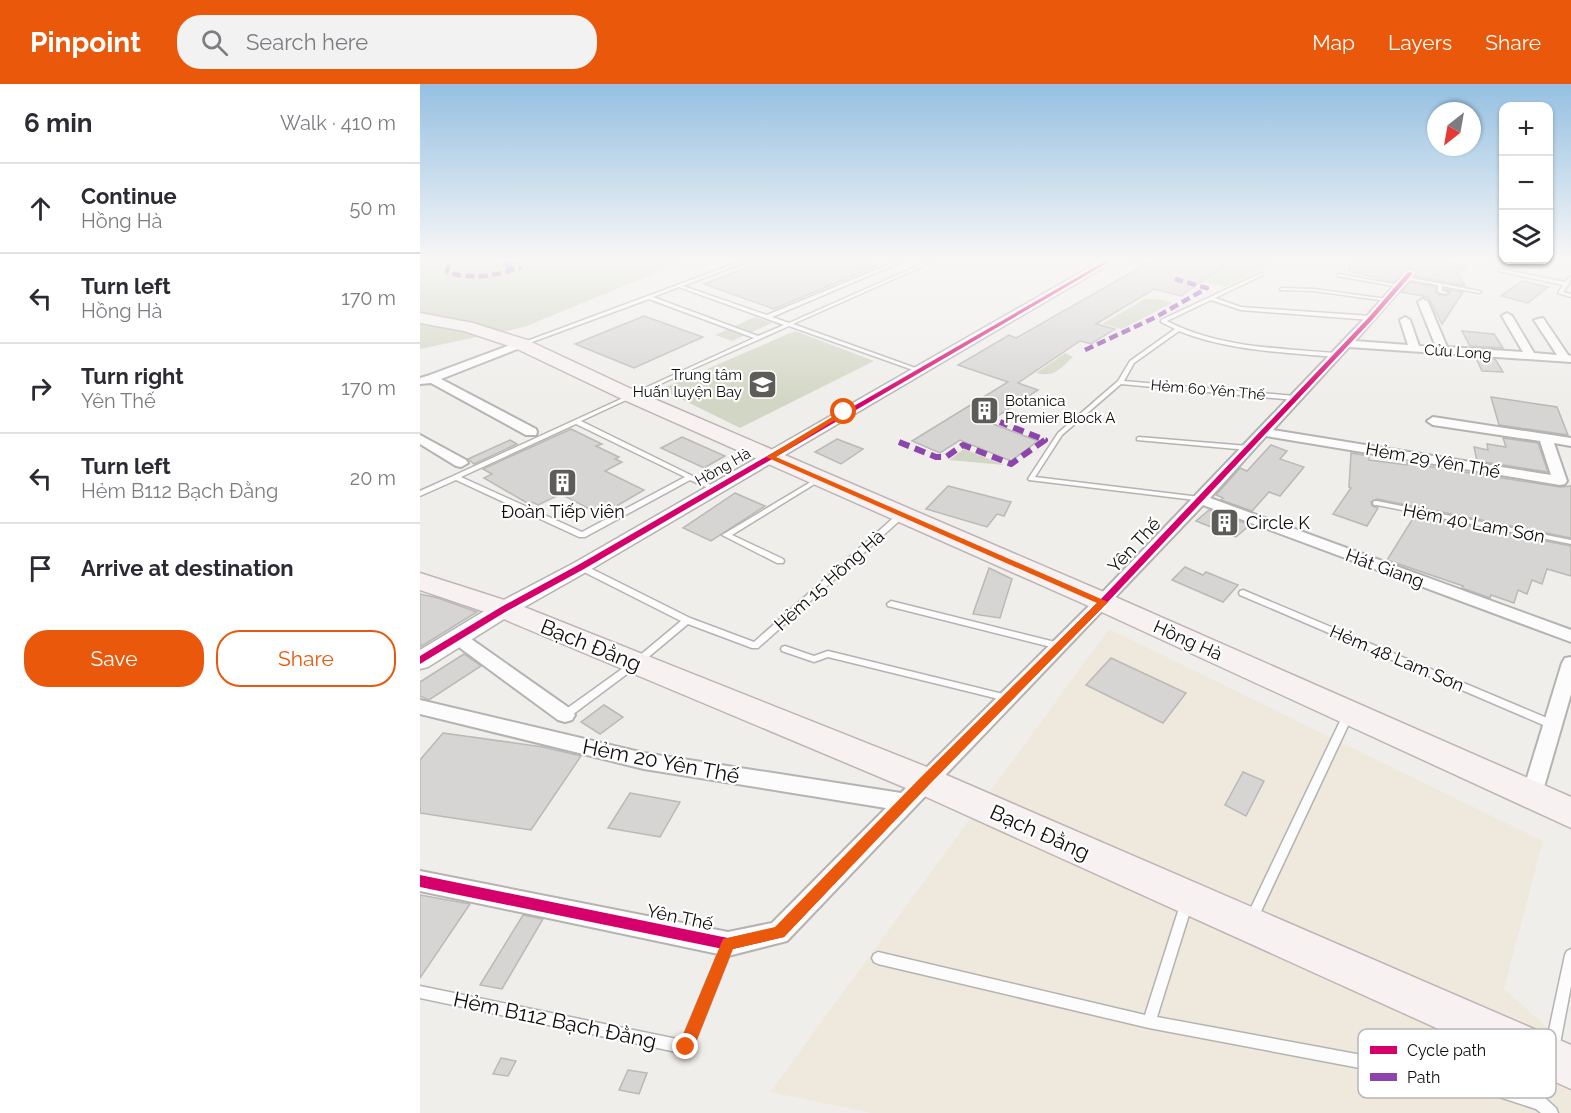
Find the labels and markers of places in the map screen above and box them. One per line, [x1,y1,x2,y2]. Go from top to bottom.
place label: Trung tâm Huấn luyện Bay [633,366,742,401]
school or university icon: Trung tâm Huấn luyện Bay [747,368,779,400]
place label: Botanica Premier Block A [1005,392,1115,427]
building icon: Botanica Premier Block A [968,394,1000,426]
building icon: Đoàn Tiếp viên [547,466,579,498]
place label: Đoàn Tiếp viên [501,501,625,522]
building icon: Circle K [1209,506,1241,538]
place label: Circle K [1246,512,1310,533]

